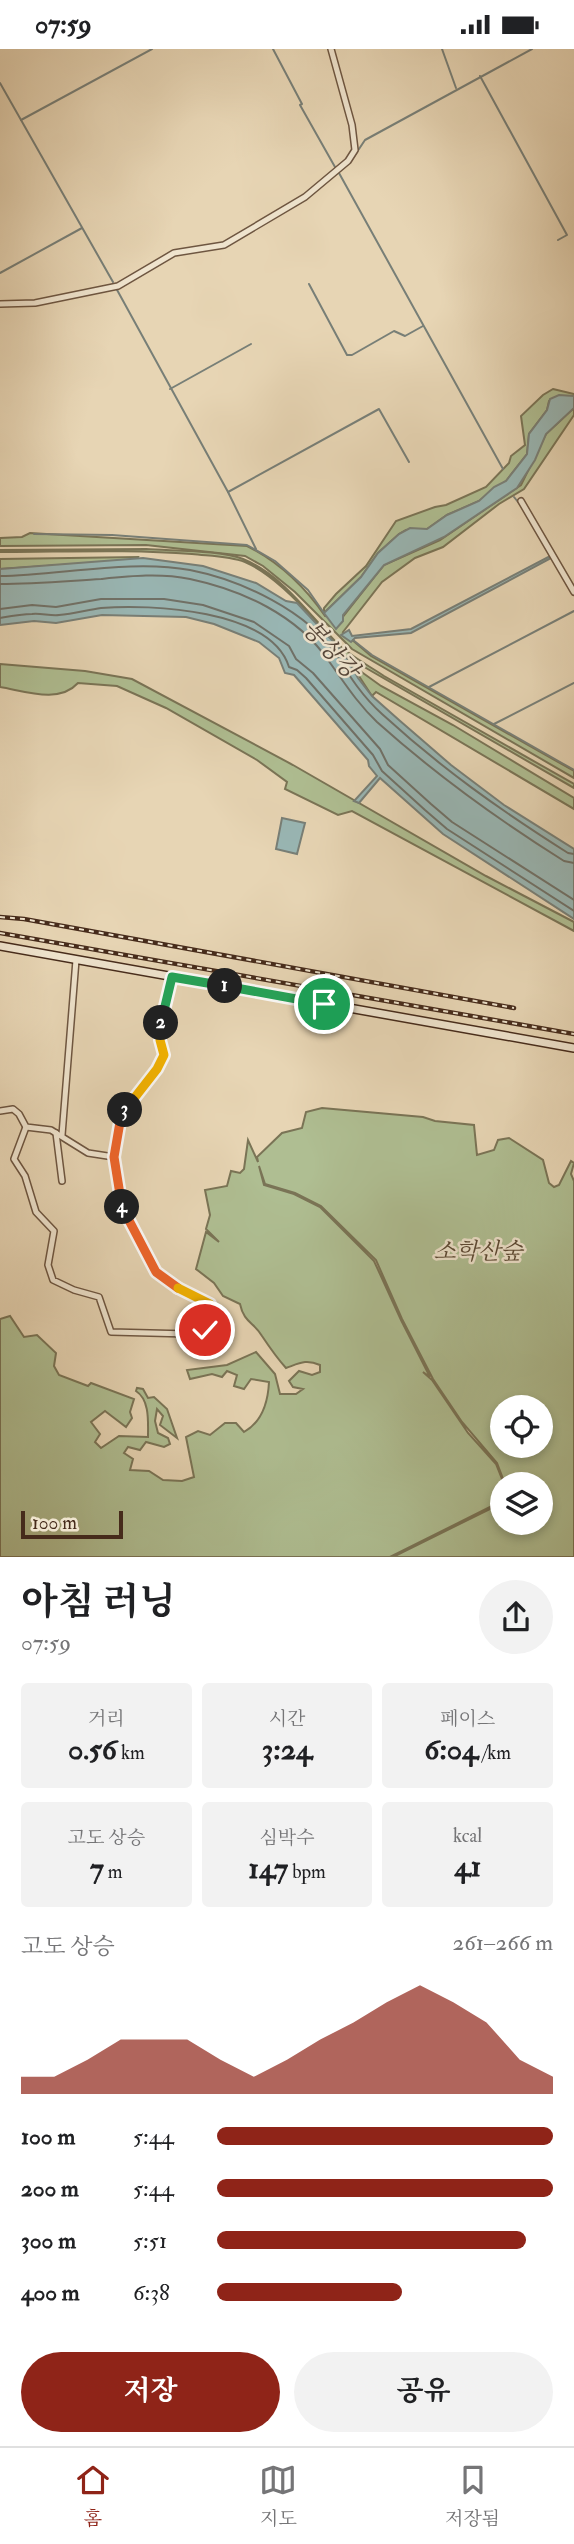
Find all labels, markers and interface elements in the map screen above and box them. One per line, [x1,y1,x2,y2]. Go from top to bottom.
text: 07:59 [35,9,91,41]
water label: 봉상강 [296,613,368,688]
pin: 1 [208,969,243,1003]
text: 1 [221,973,228,997]
pin [294,974,354,1034]
icon: arrive [305,985,343,1023]
pin: 2 [144,1005,178,1041]
text: 2 [156,1010,165,1034]
pin: 3 [108,1093,142,1127]
text: 3 [121,1097,128,1121]
pin: 4 [104,1189,140,1225]
text: 4 [116,1194,127,1218]
park label: 소학산숲 [434,1237,525,1266]
pin [175,1300,235,1360]
icon: check [186,1311,224,1349]
map controls [490,1395,553,1535]
button: locate [490,1395,553,1458]
button: layers [490,1472,553,1535]
scale bar [21,1508,122,1540]
text: 100 m [32,1511,77,1535]
text: 아침 러닝 [21,1578,176,1626]
button: share [479,1580,553,1654]
text: 07:59 [21,1628,71,1657]
text: 거리 [88,1707,125,1731]
text: 시간 [269,1707,305,1731]
text: 페이스 [440,1707,495,1731]
text: 0.56 [68,1731,117,1768]
text: 3:24 [262,1731,312,1768]
text: 6:04 [424,1731,478,1768]
text: km [117,1741,145,1765]
text: /km [478,1741,511,1765]
text: kcal [453,1824,482,1848]
text: 고도 상승 [68,1826,145,1850]
text: 심박수 [259,1826,315,1850]
text: 41 [454,1848,481,1885]
text: 7 [90,1850,104,1887]
text: 147 [248,1850,288,1887]
text: m [104,1860,123,1884]
text: bpm [288,1860,326,1884]
text: 261–266 m [452,1928,553,1957]
text: 고도 상승 [21,1932,115,1961]
text: 100 m [21,2122,75,2151]
text: 5:44 [133,2122,174,2151]
text: 200 m [21,2174,79,2203]
text: 5:44 [133,2174,174,2203]
text: 300 m [21,2226,76,2255]
text: 5:51 [133,2226,167,2255]
text: 400 m [21,2278,80,2307]
text: 6:38 [133,2278,170,2307]
button: 저장 [21,2352,280,2432]
button: 공유 [294,2352,553,2432]
tab: 홈 [74,2461,112,2531]
tab: 지도 [259,2461,297,2531]
tab: 저장됨 [445,2461,500,2531]

